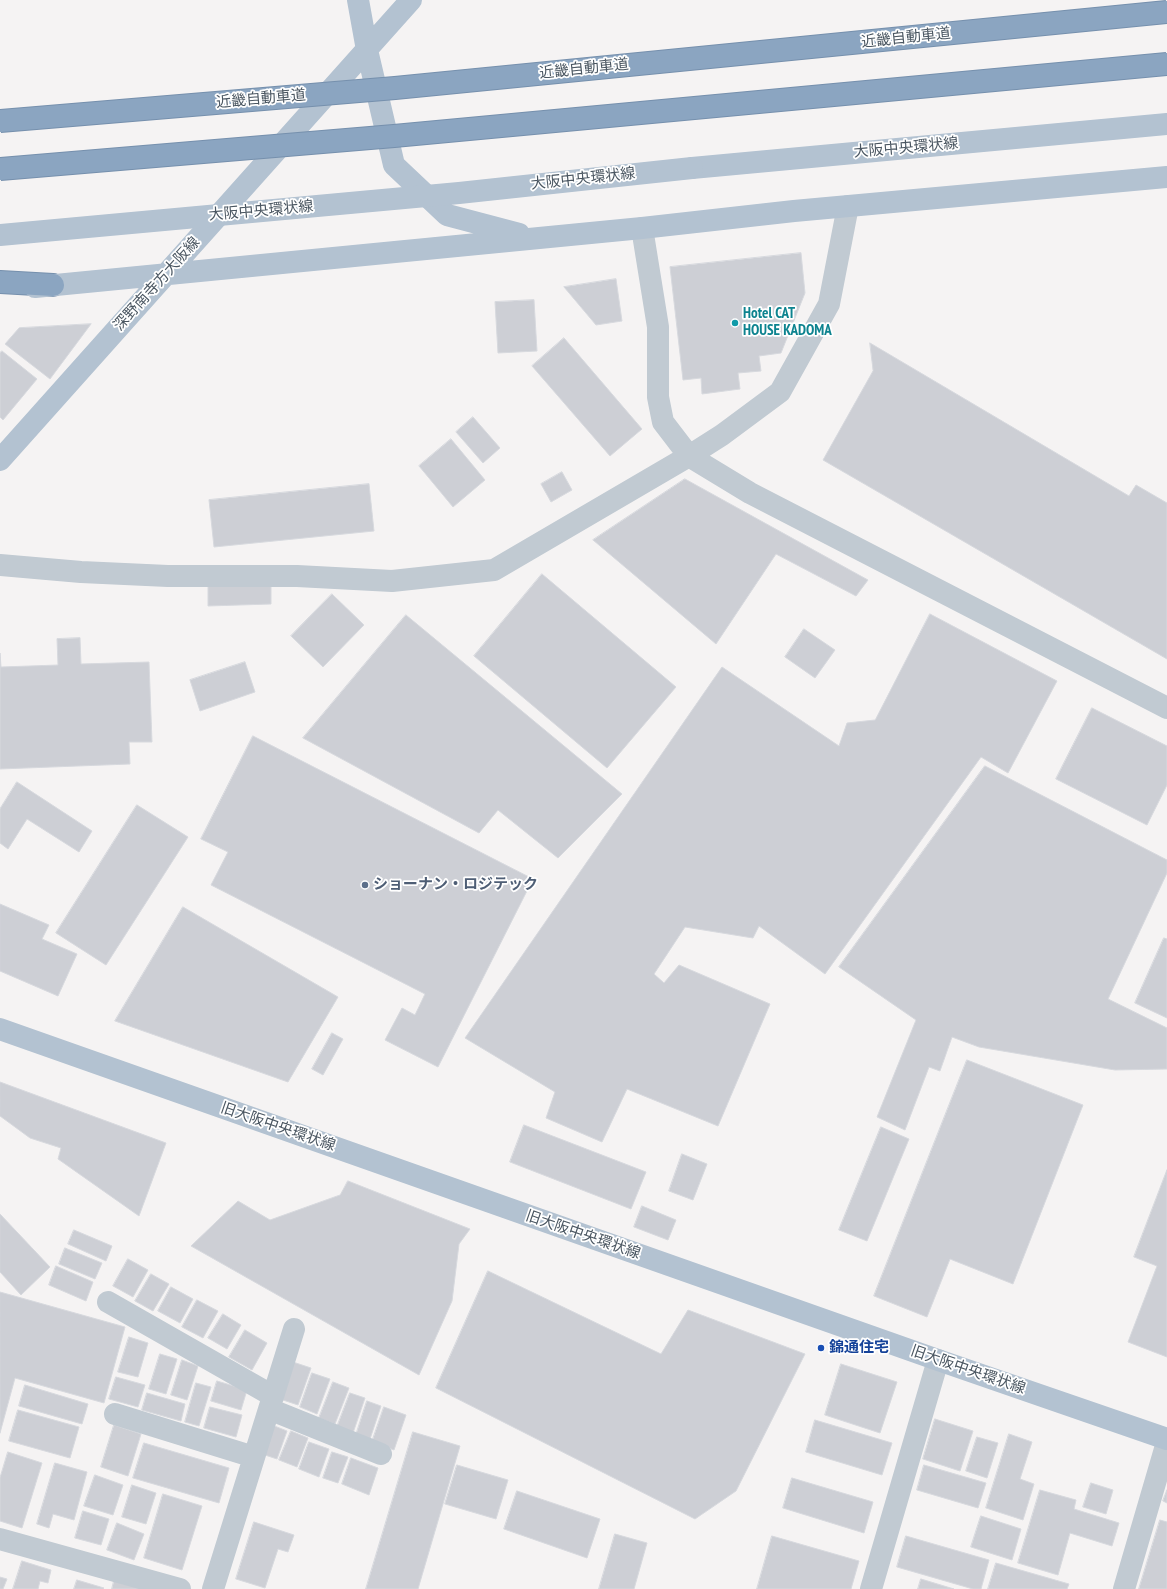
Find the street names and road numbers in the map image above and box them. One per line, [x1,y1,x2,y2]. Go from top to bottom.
street label: 近畿自動車道 [860,24,952,52]
street label: 近畿自動車道 [538,55,630,83]
street label: 近畿自動車道 [215,86,307,112]
street label: 大阪中央環状線 [853,134,959,162]
street label: 大阪中央環状線 [530,165,636,193]
street label: 大阪中央環状線 [208,197,314,225]
street label: 深野南寺方大阪線 [110,233,204,335]
street label: 旧大阪中央環状線 [218,1099,338,1155]
street label: 旧大阪中央環状線 [523,1207,643,1263]
street label: 旧大阪中央環状線 [908,1342,1028,1398]

